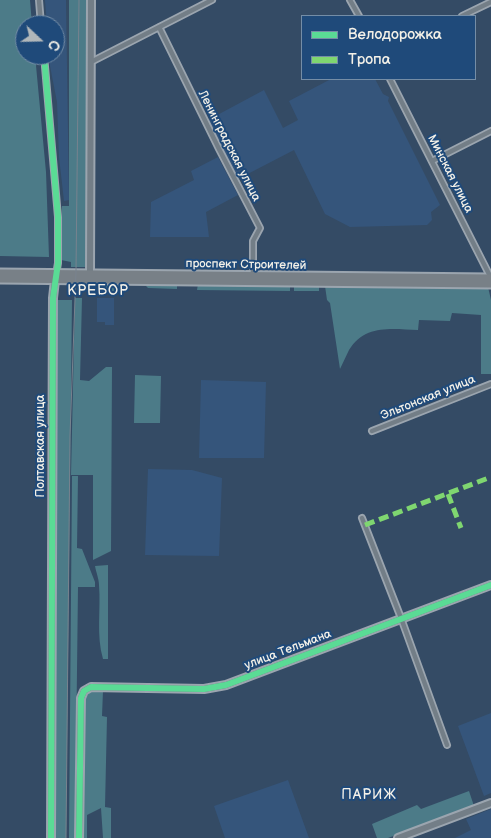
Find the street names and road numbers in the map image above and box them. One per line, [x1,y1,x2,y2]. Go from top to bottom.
street label: Ленинградская улица [195,88,263,204]
street label: Минская улица [424,133,476,215]
street label: проспект Строителей [186,257,306,273]
street label: Эльтонская улица [379,373,477,423]
street label: Полтавская улица [34,395,48,497]
street label: улица Тельмана [243,627,333,673]

